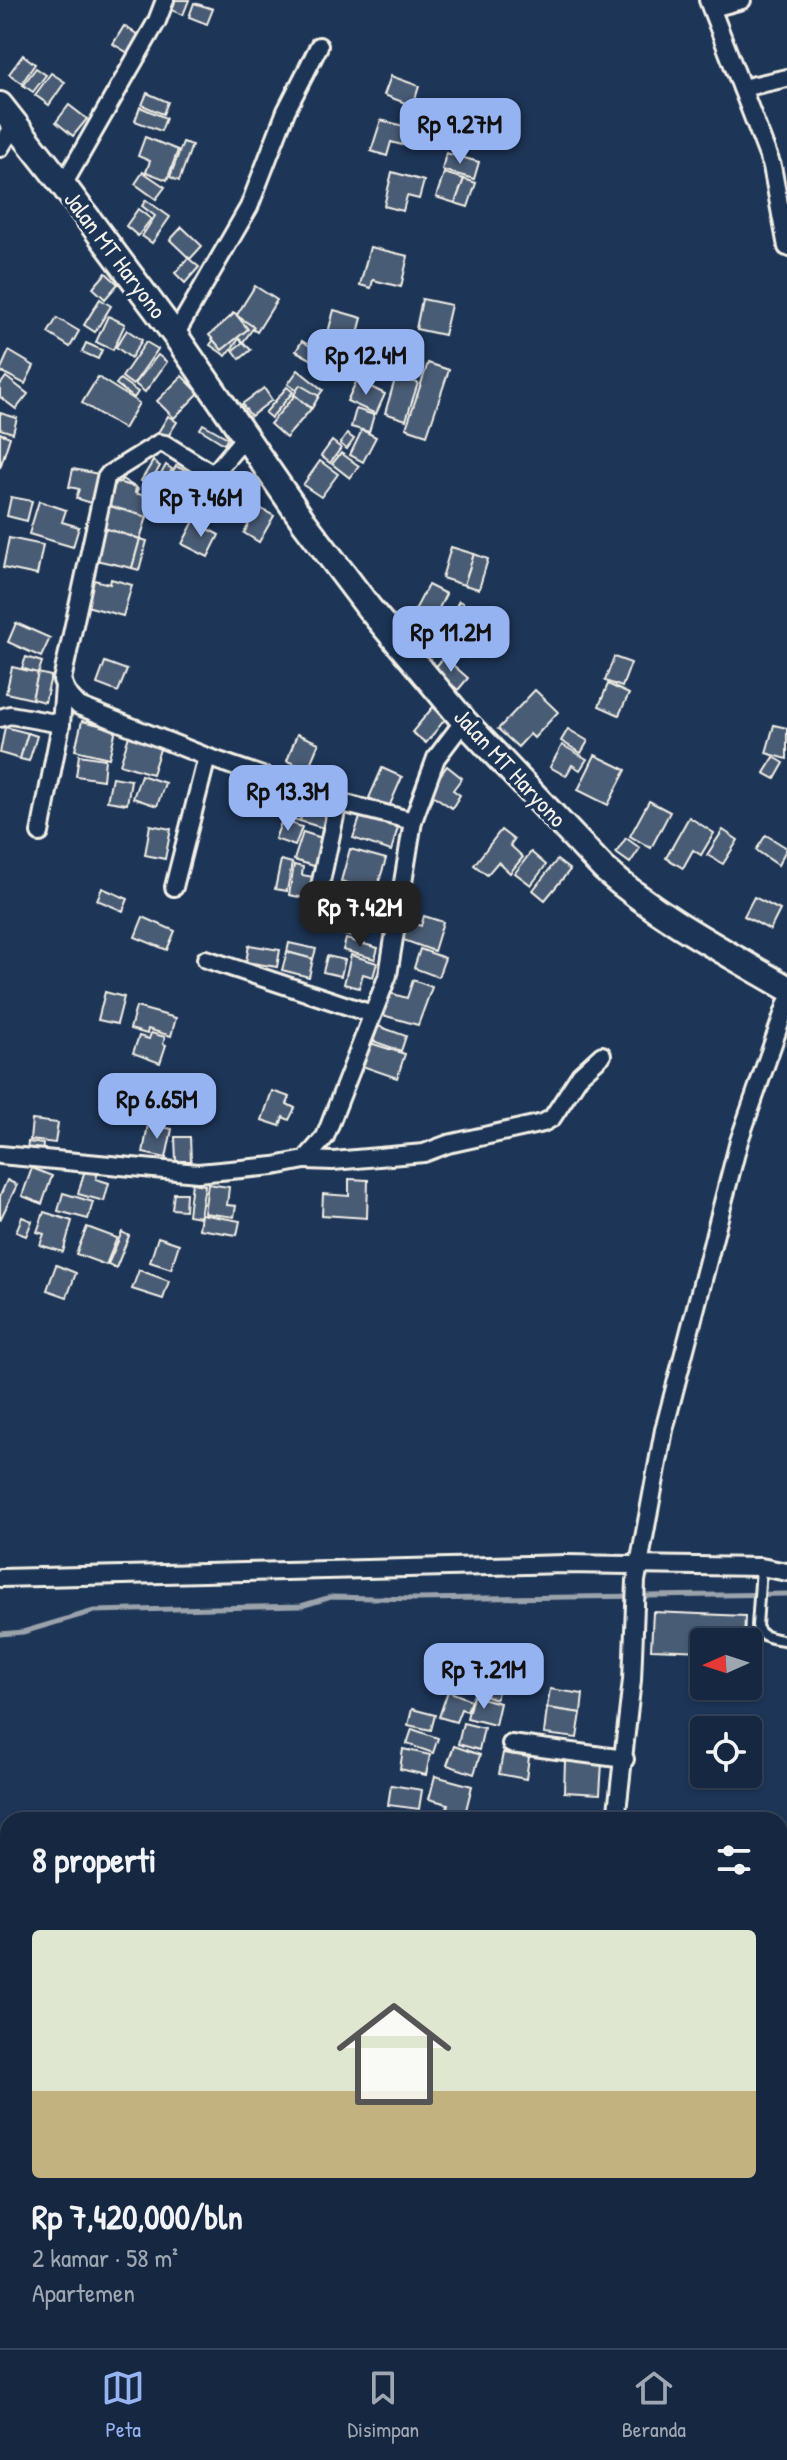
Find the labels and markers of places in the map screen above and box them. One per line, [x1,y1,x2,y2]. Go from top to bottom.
pin: Rp 9.27M [377,98,543,166]
pin: Rp 12.4M [283,329,449,397]
pin: Rp 7.46M [118,471,284,539]
pin: Rp 11.2M [368,606,534,674]
pin: Rp 13.3M [205,765,371,833]
pin: Rp 7.42M [277,881,443,949]
pin: Rp 6.65M [74,1073,240,1141]
pin: Rp 7.21M [401,1643,567,1711]

